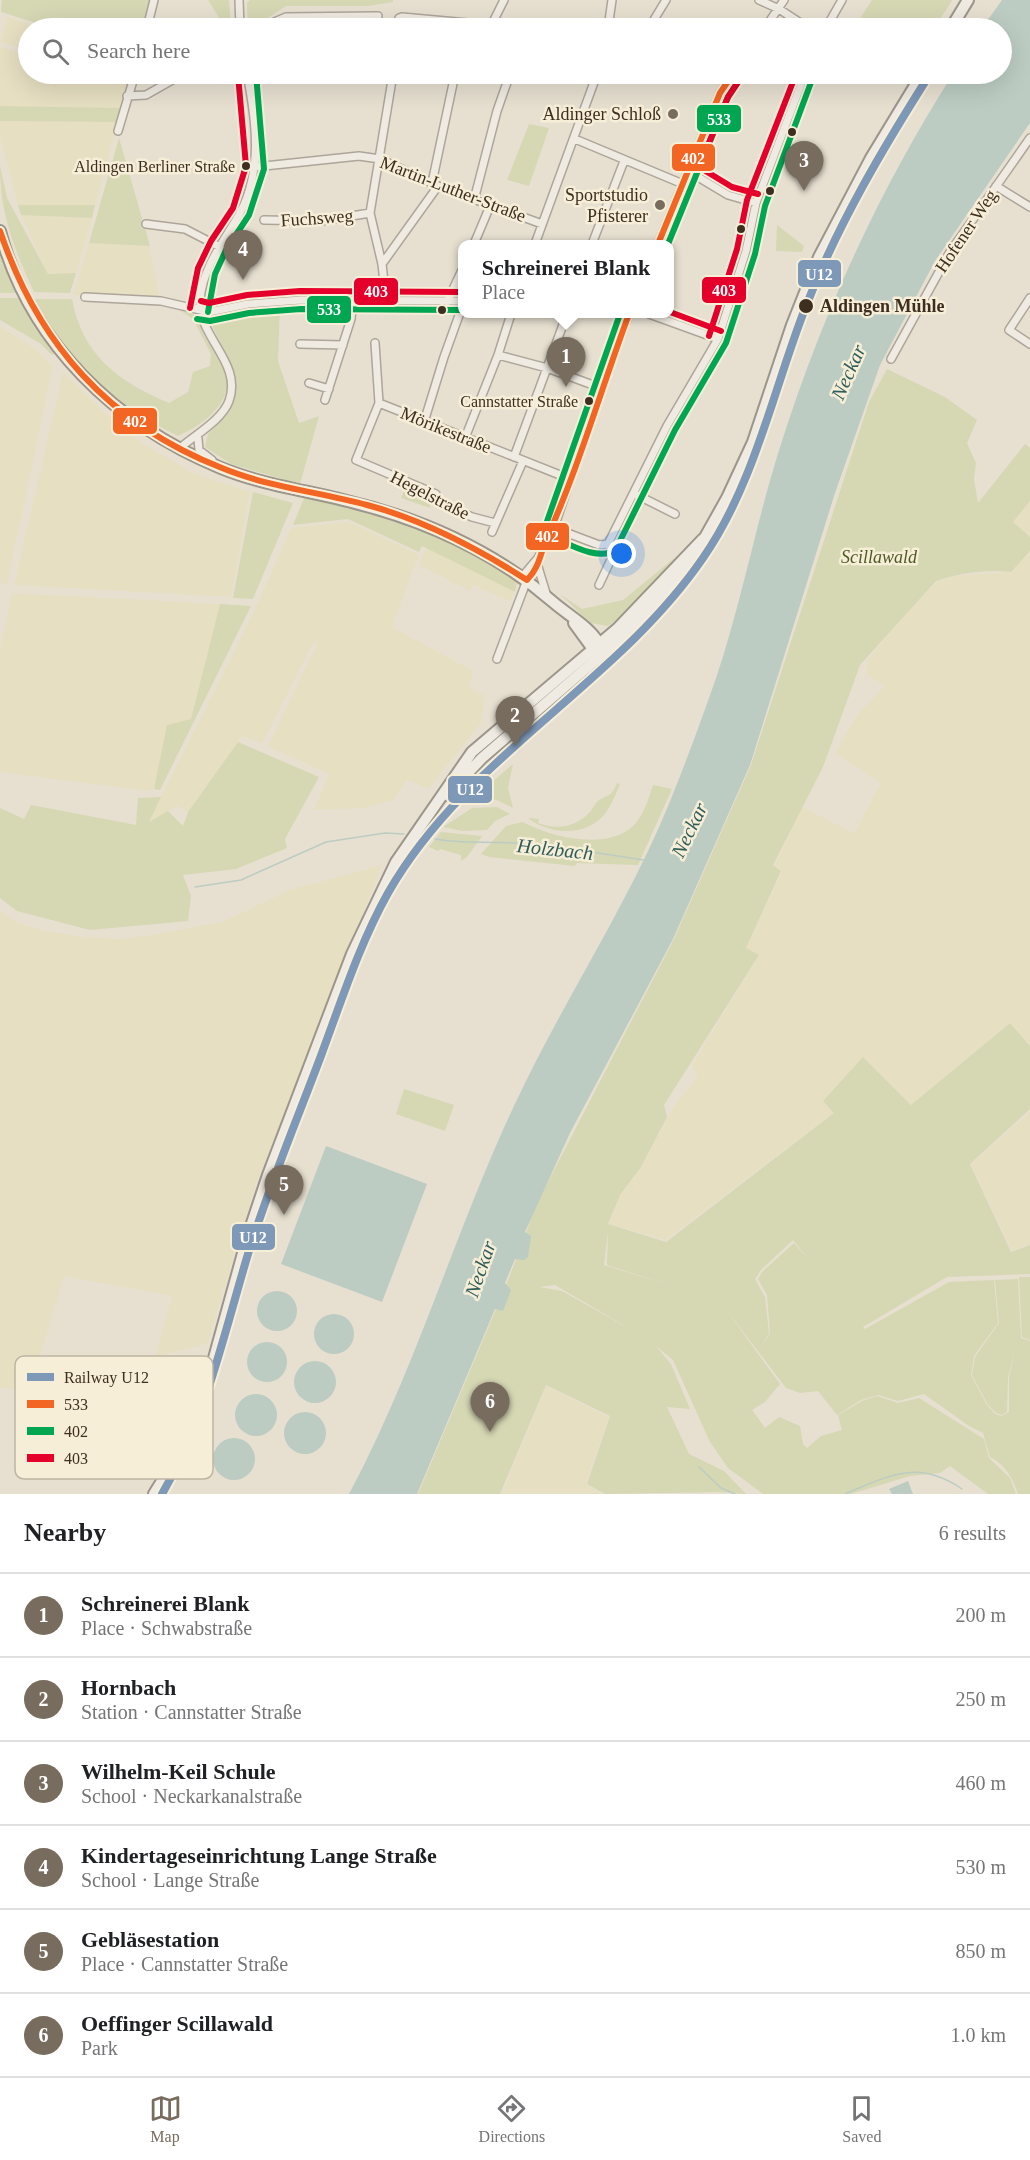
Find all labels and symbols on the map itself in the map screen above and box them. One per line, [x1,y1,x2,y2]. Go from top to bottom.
place label: Aldinger Schloß [543,104,661,124]
line badge: 533 [696,104,742,133]
marker: Aldinger Schloß [666,107,680,121]
text: 533 [707,111,731,128]
unlabelled marker [786,126,798,138]
pin: 3 [784,142,824,191]
line badge: 402 [671,143,716,172]
text: 402 [681,150,705,167]
street label: Martin-Luther-Straße [377,152,529,226]
place label: Aldingen Berliner Straße [74,158,235,176]
marker: Aldingen Berliner Straße [240,160,252,172]
place label: Sportstudio Pfisterer [565,185,648,226]
unlabelled marker [764,185,776,197]
street label: Hofener Weg [931,186,1001,276]
marker: Sportstudio Pfisterer [653,198,667,212]
street label: Fuchsweg [280,205,354,231]
unlabelled marker [735,223,747,235]
pin: 4 [224,230,262,280]
line badge: U12 [797,259,842,288]
text: U12 [805,266,833,283]
line badge: 403 [701,276,747,304]
line badge: 403 [353,277,399,306]
text: 403 [712,282,736,299]
text: 403 [364,283,388,300]
line badge: 533 [306,295,352,324]
place label: Aldingen Mühle [820,296,945,316]
marker: Aldingen Mühle [797,297,815,315]
text: 533 [317,301,341,318]
unlabelled marker [436,304,448,316]
pin: 1 [546,338,586,387]
water label: Neckar [826,341,870,404]
place label: Cannstatter Straße [460,393,578,410]
marker: Cannstatter Straße [583,395,595,407]
street label: Mörikestraße [398,403,494,457]
line badge: 402 [112,407,158,435]
text: 402 [123,413,147,430]
street label: Hegelstraße [387,467,473,523]
line badge: 402 [525,522,570,551]
text: 402 [535,528,559,545]
your location [607,539,636,568]
park label: Scillawald [841,547,918,567]
pin: 2 [496,696,534,746]
line badge: U12 [447,775,493,804]
text: U12 [456,781,484,798]
water label: Neckar [666,799,712,862]
water label: Holzbach [515,834,594,864]
pin: 5 [264,1166,304,1215]
line badge: U12 [231,1223,276,1251]
text: U12 [239,1229,267,1246]
water label: Neckar [460,1238,500,1301]
legend [15,1356,213,1479]
text: Railway U12 [64,1369,149,1387]
pin: 6 [470,1382,510,1432]
text: 533 [64,1396,88,1413]
text: 402 [64,1423,88,1440]
text: 403 [64,1450,88,1467]

